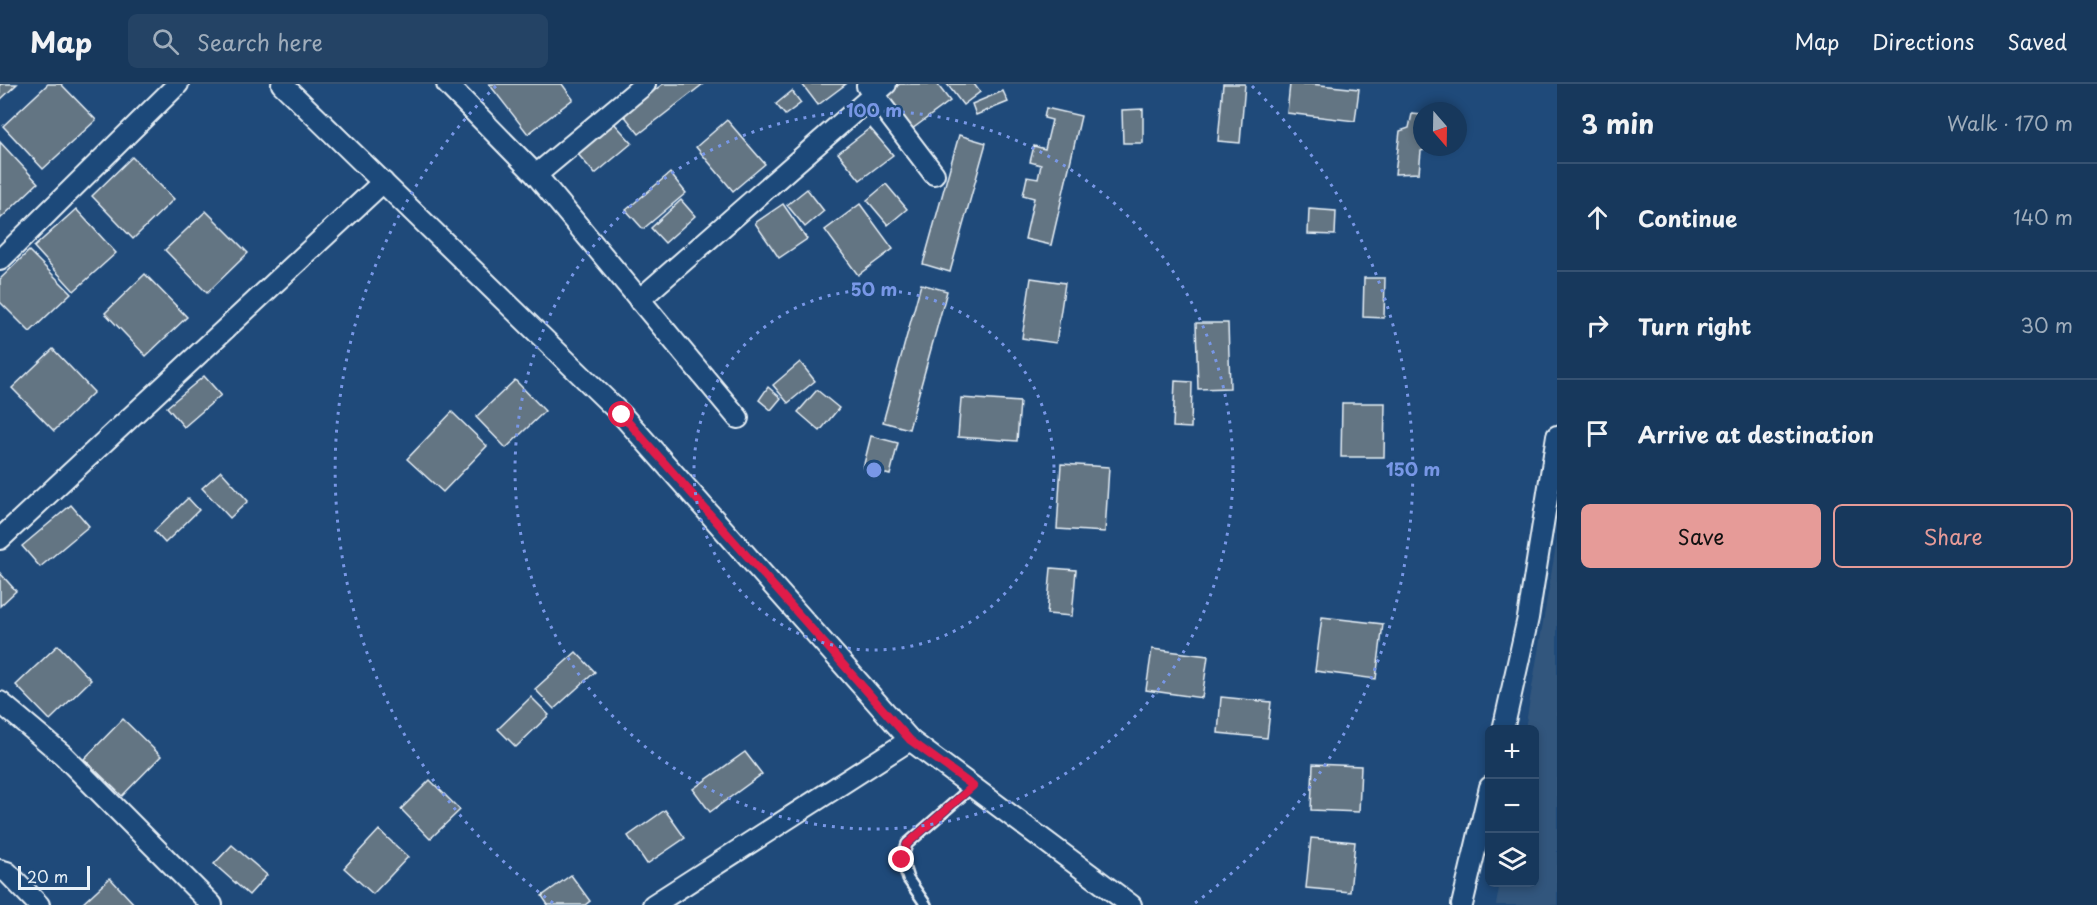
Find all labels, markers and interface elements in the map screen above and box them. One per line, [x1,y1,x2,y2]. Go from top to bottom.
search box [128,14,548,68]
text: Map [30,20,92,63]
icon: search [149,25,182,58]
text: Search here [197,25,323,58]
text: Map [1794,25,1839,57]
text: Directions [1872,25,1974,57]
text: Saved [2007,25,2067,57]
text: 100 m [846,96,902,123]
north arrow [1413,102,1467,156]
text: 3 min [1581,104,1654,143]
text: Walk · 170 m [1947,108,2073,138]
icon: ahead [1581,201,1614,234]
text: Continue [1638,201,1737,234]
text: 140 m [2013,202,2073,232]
text: 50 m [851,275,897,302]
icon: right [1581,309,1614,342]
text: Turn right [1638,309,1751,342]
text: 30 m [2020,310,2073,340]
route start [608,401,634,427]
icon: arrive [1581,417,1614,450]
text: Arrive at destination [1638,417,1874,450]
text: 150 m [1386,455,1440,482]
centre of rings [864,460,884,480]
button: Save [1581,504,1821,568]
button: Share [1833,504,2073,568]
map controls [1485,725,1539,887]
button: + [1485,725,1539,779]
button: − [1485,779,1539,833]
button: layers [1485,833,1539,887]
route end [888,846,914,872]
scale bar [18,863,90,890]
text: 20 m [27,864,68,888]

